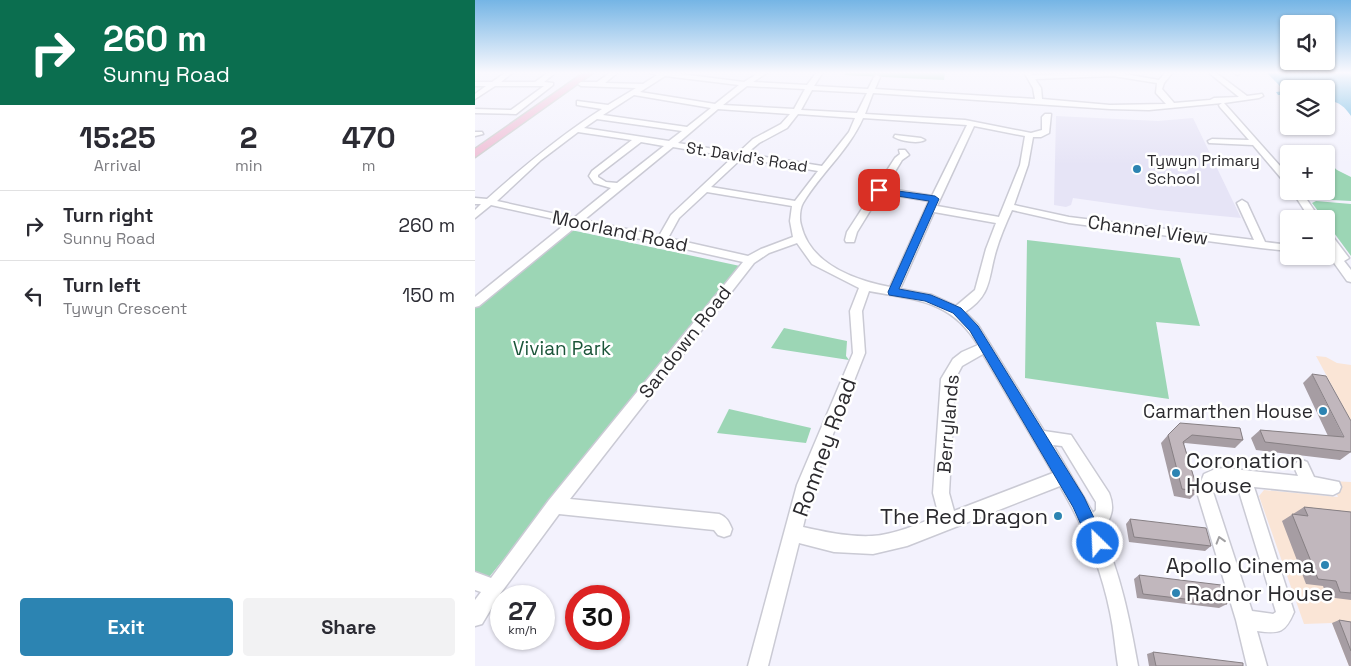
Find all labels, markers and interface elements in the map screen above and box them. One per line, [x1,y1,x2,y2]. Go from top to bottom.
map controls [1280,15,1335,265]
button: sound [1280,15,1335,70]
text: 260 m [103,17,207,61]
icon: right [20,20,85,85]
text: Sunny Road [103,60,230,88]
button: layers [1280,80,1335,135]
text: 15:25 [79,118,156,157]
text: 2 [240,118,258,157]
text: 470 [342,118,396,157]
street label: St. David's Road [685,137,809,177]
button: + [1280,145,1335,200]
place label: Tywyn Primary School [1147,150,1260,189]
text: Arrival [94,155,141,176]
text: min [235,155,263,176]
text: m [362,155,376,176]
marker: Tywyn Primary School [1131,163,1143,175]
pin [858,169,900,211]
icon: arrive [865,176,893,204]
text: Turn right [63,203,153,228]
street label: Moorland Road [550,204,690,258]
street label: Channel View [1086,209,1210,251]
button: − [1280,210,1335,265]
icon: right [20,212,48,240]
text: 260 m [399,213,455,238]
text: Sunny Road [63,228,155,249]
text: Turn left [63,273,141,298]
street label: Sandown Road [633,281,737,403]
icon: left [20,282,48,310]
text: 150 m [402,283,455,308]
text: Tywyn Crescent [63,298,187,319]
park label: Vivian Park [513,336,611,361]
street label: Berrylands [931,373,965,475]
street label: Romney Road [786,374,862,520]
place label: Carmarthen House [1143,399,1313,424]
marker: Carmarthen House [1317,405,1329,417]
place label: Coronation House [1186,446,1303,499]
marker: Coronation House [1170,467,1182,479]
place label: The Red Dragon [880,502,1048,530]
marker: The Red Dragon [1052,510,1064,522]
position arrow [1071,516,1123,568]
one-way arrow [1216,537,1226,545]
place label: Apollo Cinema [1166,551,1315,579]
marker: Apollo Cinema [1319,559,1331,571]
place label: Radnor House [1186,579,1334,607]
speed limit sign: 30 [565,585,630,650]
marker: Radnor House [1170,587,1182,599]
text: 27 [508,595,537,627]
button: Exit [20,598,233,656]
button: Share [243,598,455,656]
text: km/h [508,622,537,638]

